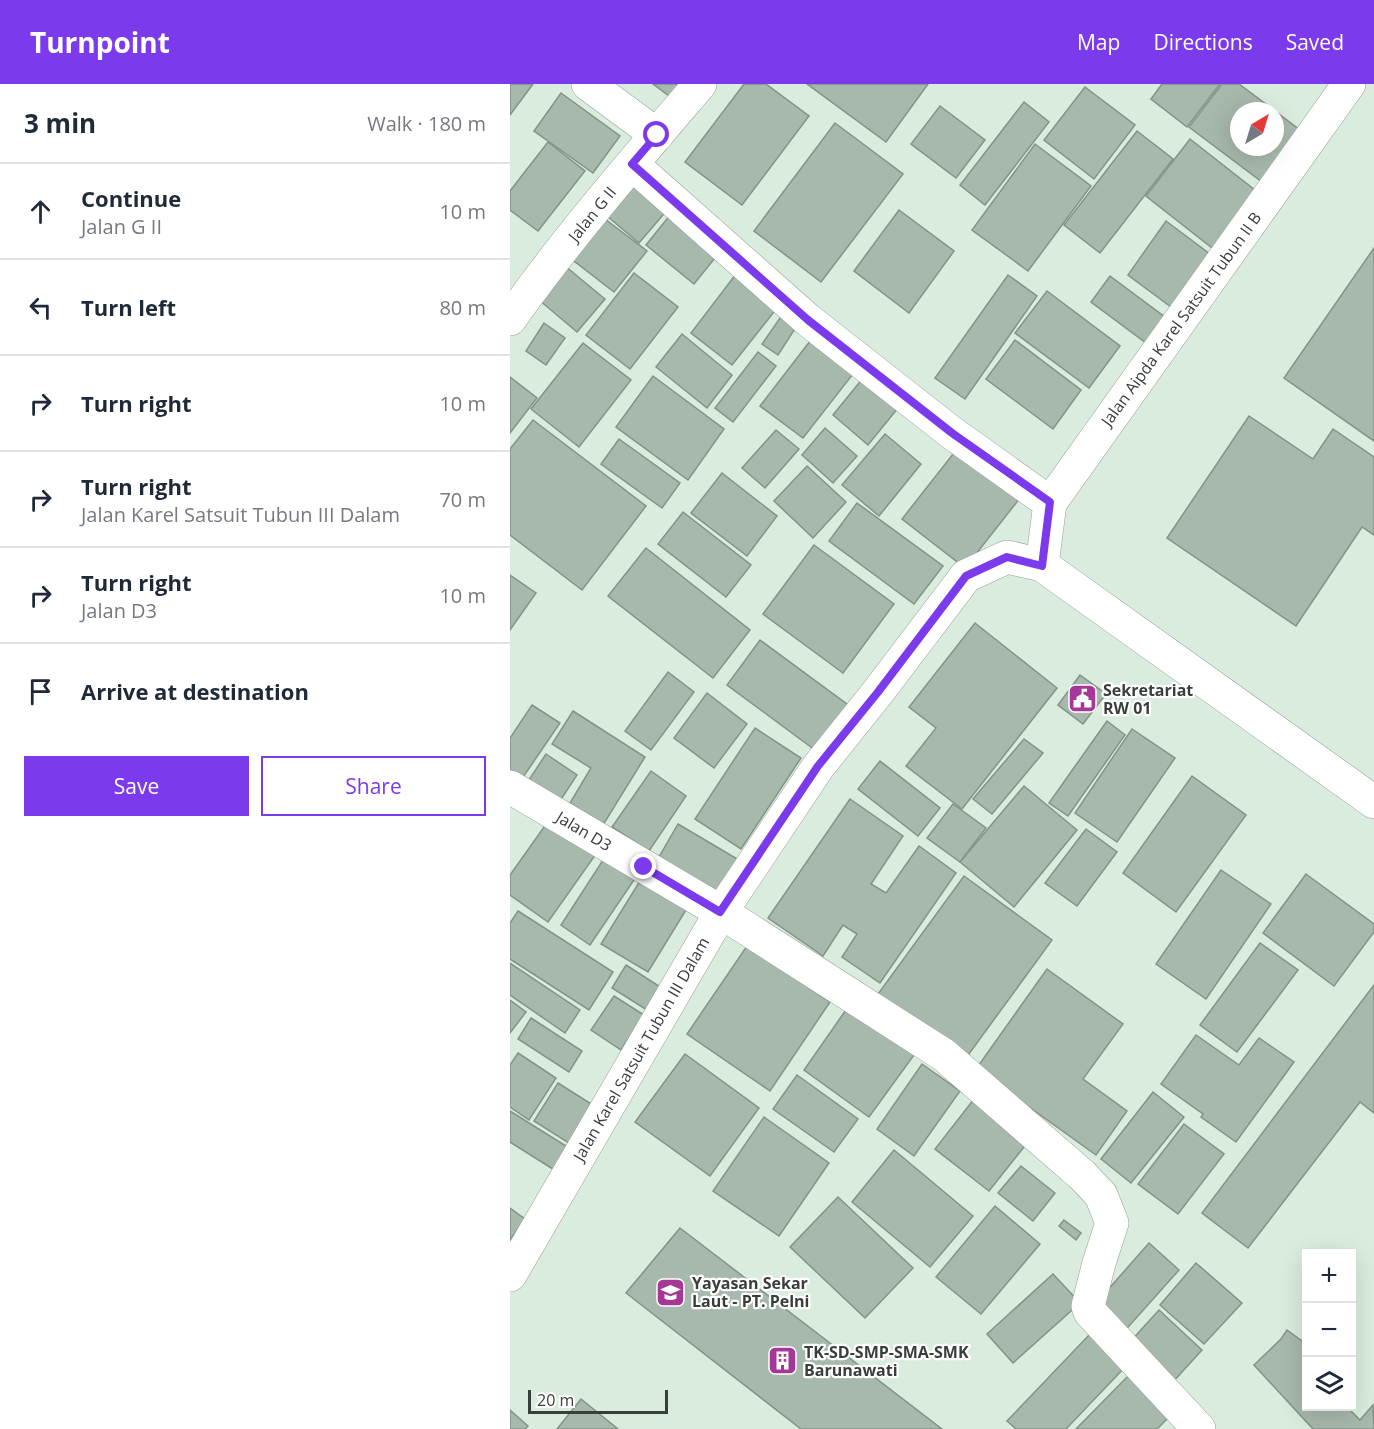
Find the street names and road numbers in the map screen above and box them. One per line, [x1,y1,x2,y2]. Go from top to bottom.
street label: Jalan G II [562,182,621,248]
street label: Jalan Aipda Karel Satsuit Tubun II B [1095,208,1266,432]
street label: Jalan D3 [551,805,616,856]
street label: Jalan Karel Satsuit Tubun III Dalam [567,933,714,1167]

